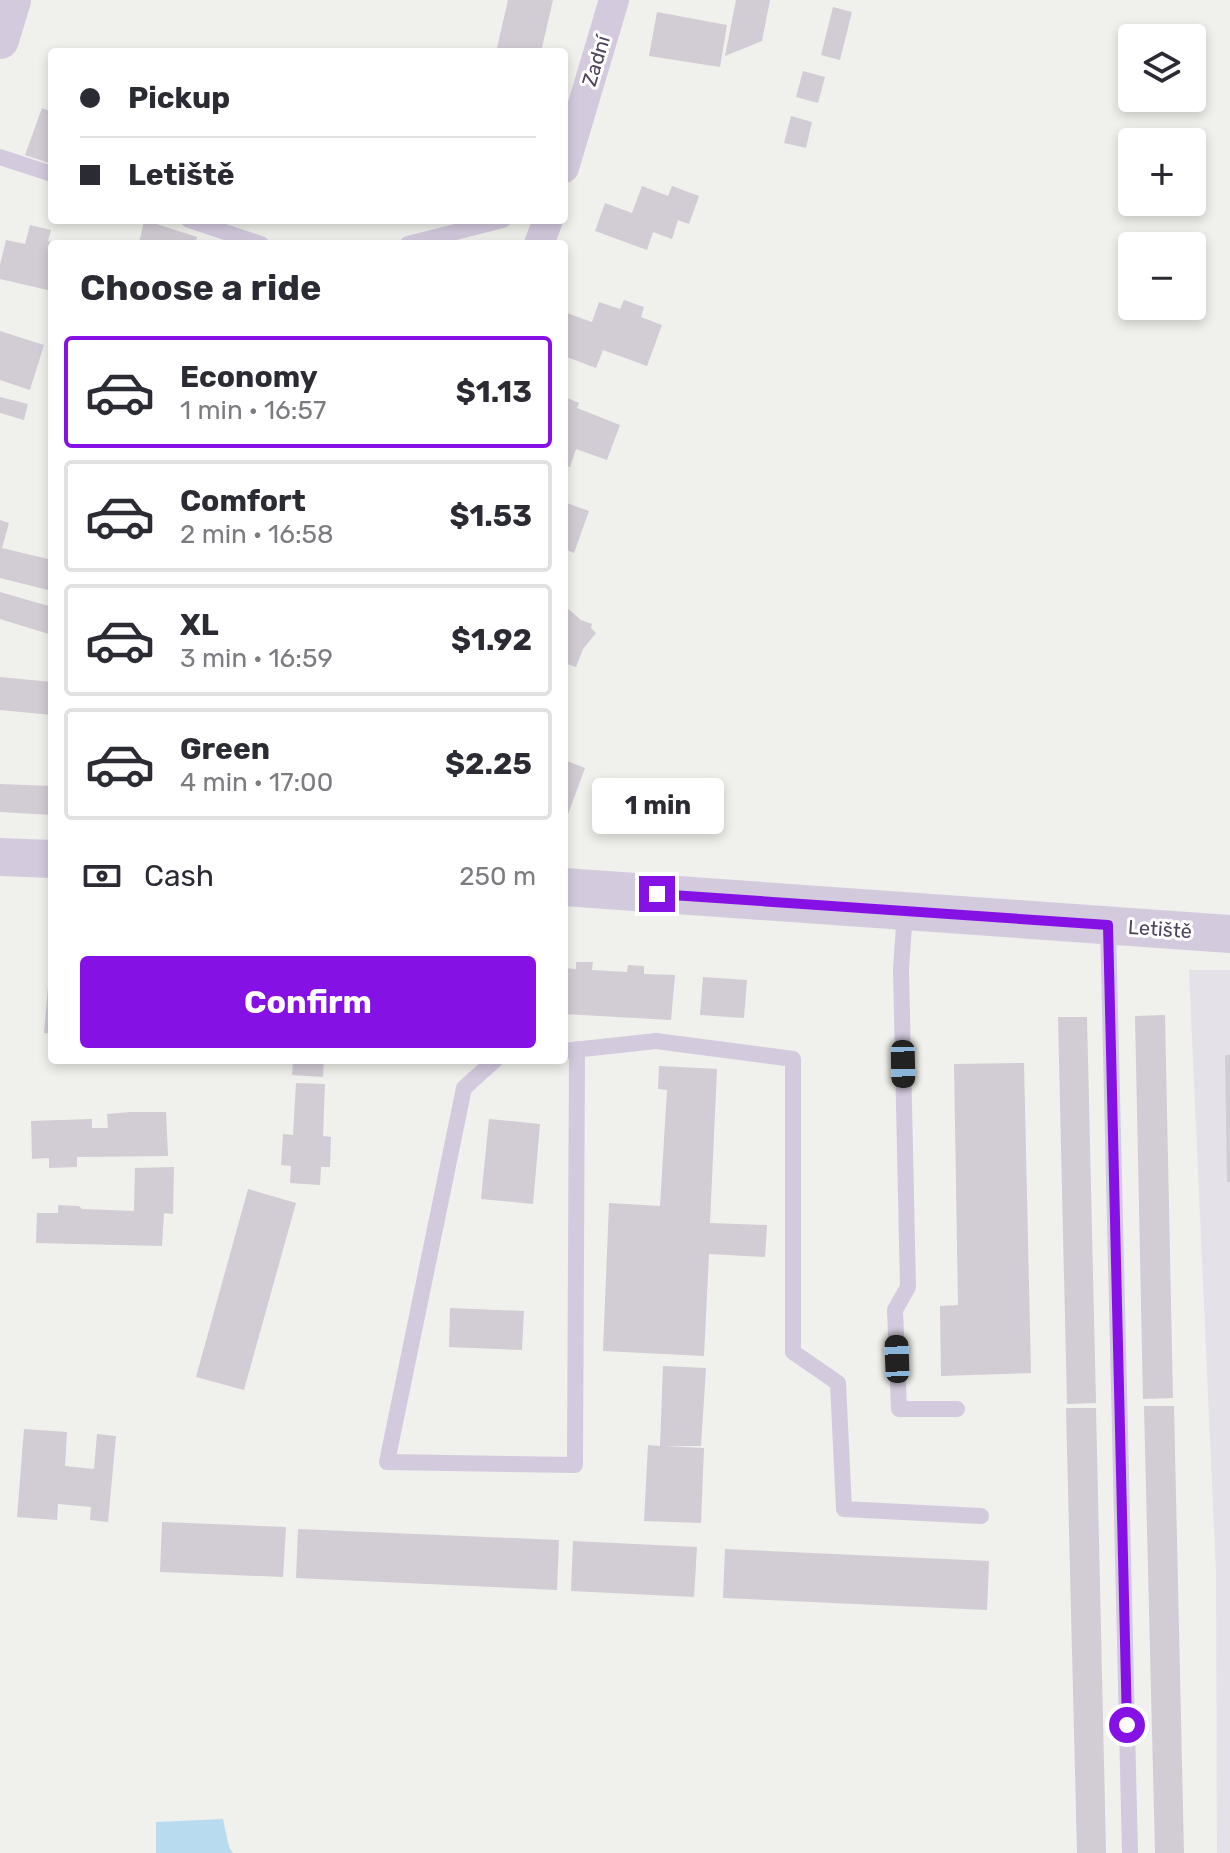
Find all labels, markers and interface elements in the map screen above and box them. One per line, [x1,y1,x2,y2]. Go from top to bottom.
map controls [1118,24,1206,320]
button: layers [1118,24,1206,112]
street label: Zadní [577,32,615,89]
text: Pickup [128,80,230,116]
button: + [1118,128,1206,216]
text: Letiště [128,157,234,193]
button: − [1118,232,1206,320]
text: Choose a ride [80,266,321,309]
icon: car [84,356,156,428]
text: Economy [180,359,318,395]
text: $1.13 [456,374,532,410]
text: 1 min · 16:57 [180,395,326,426]
icon: car [84,480,156,552]
text: Comfort [180,483,306,519]
text: $1.53 [449,498,532,534]
text: 2 min · 16:58 [180,519,334,550]
icon: car [84,604,156,676]
text: XL [180,607,219,643]
text: $1.92 [451,622,532,658]
text: 3 min · 16:59 [180,643,333,674]
icon: car [84,728,156,800]
text: Green [180,731,270,767]
text: $2.25 [445,746,532,782]
text: 4 min · 17:00 [180,767,333,798]
callout: 1 min [591,778,723,834]
text: 1 min [625,790,691,821]
icon: cash [80,854,124,898]
text: Cash [144,858,214,894]
text: 250 m [459,861,536,892]
route end [639,876,675,912]
street label: Letiště [1127,915,1193,943]
button: Confirm [80,956,536,1048]
car [891,1040,915,1088]
car [884,1335,910,1383]
route start [1109,1707,1145,1743]

